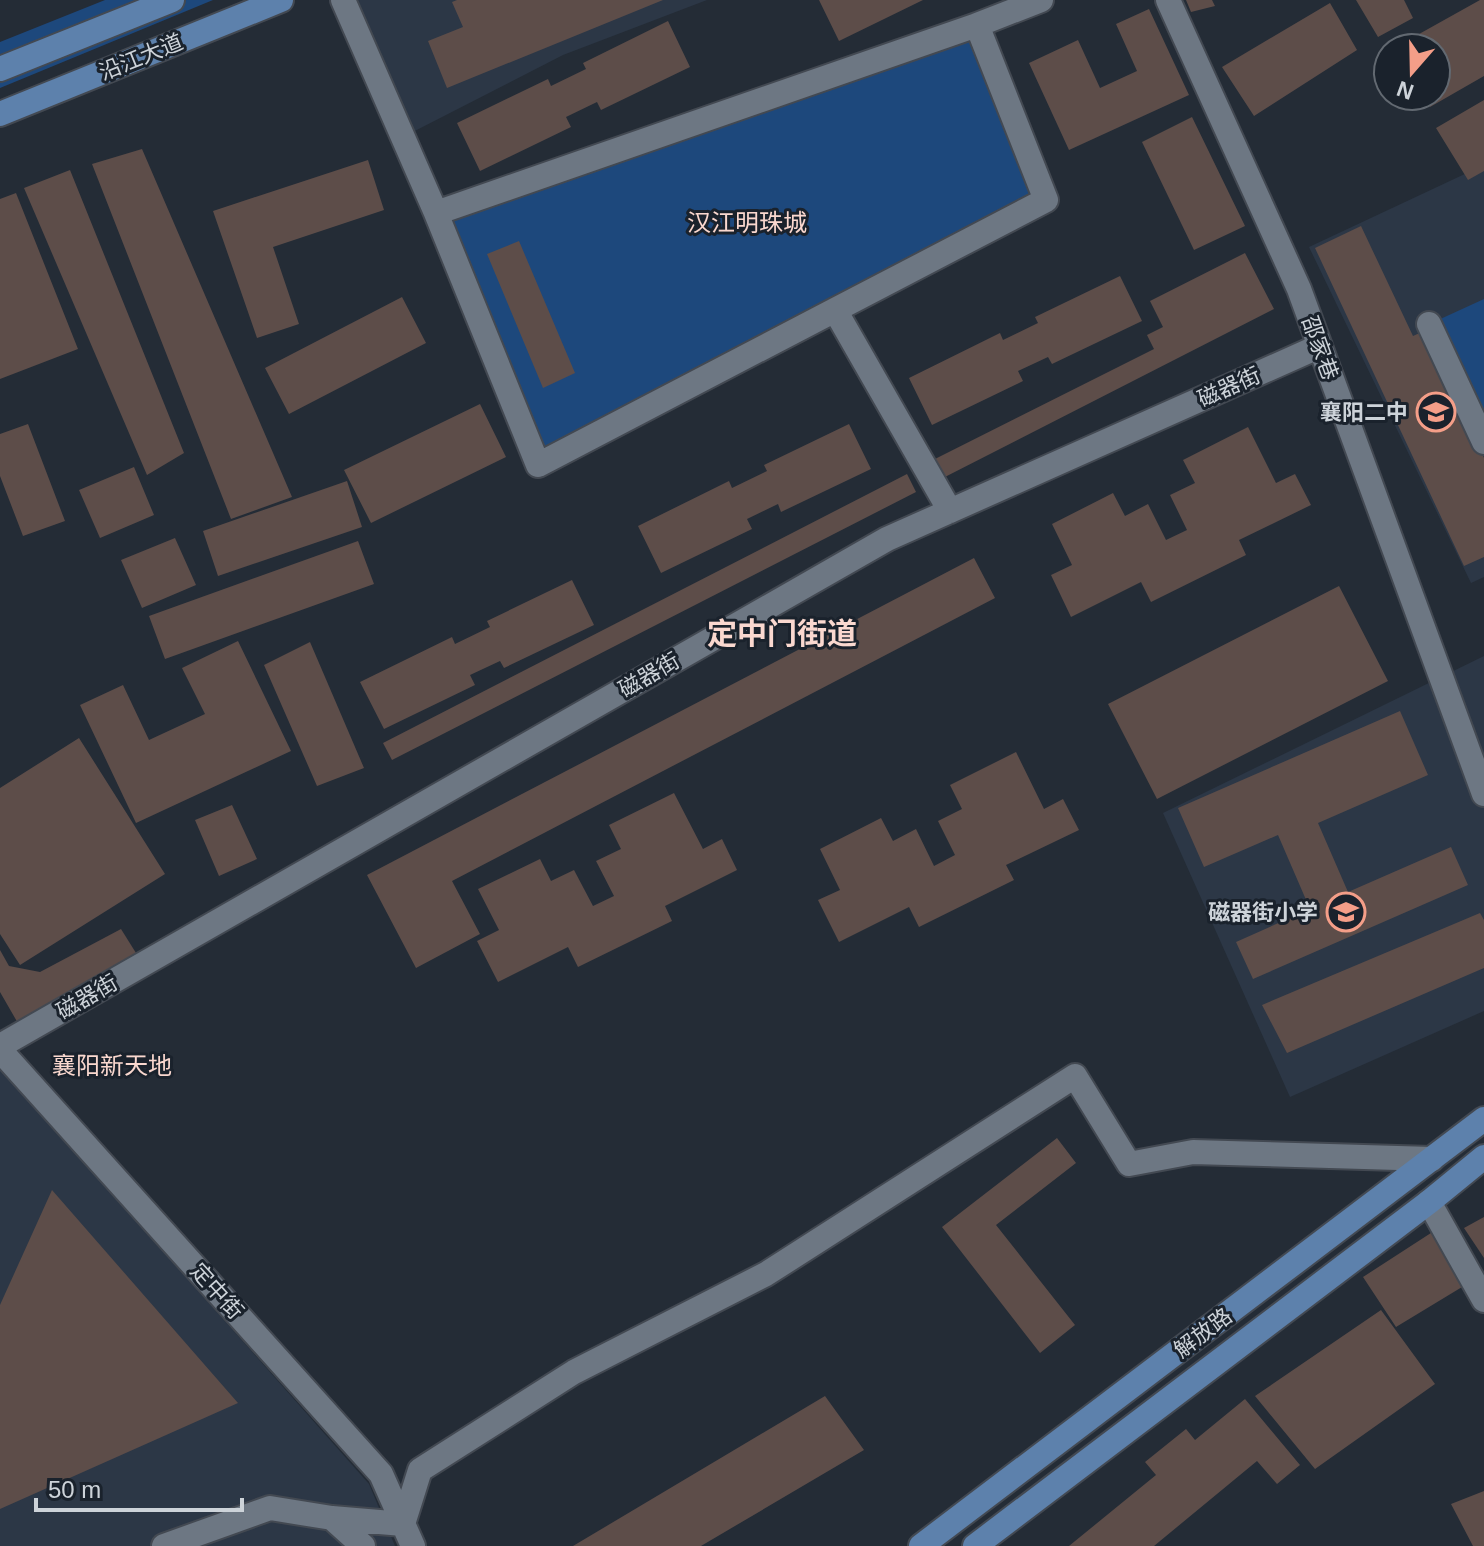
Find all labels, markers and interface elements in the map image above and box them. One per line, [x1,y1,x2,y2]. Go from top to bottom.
street label: 沿江大道 [96,29,186,85]
north arrow [1372,32,1452,112]
text: N [1394,76,1417,105]
district label: 汉江明珠城 [687,209,807,236]
street label: 邵家巷 [1297,313,1343,383]
street label: 磁器街 [1194,362,1264,412]
school or university icon: 襄阳二中 [1415,391,1457,433]
place label: 襄阳二中 [1320,400,1408,425]
district label: 定中门街道 [707,617,857,650]
street label: 磁器街 [614,648,684,702]
school or university icon: 磁器街小学 [1325,891,1367,933]
place label: 磁器街小学 [1208,900,1318,925]
street label: 磁器街 [52,970,122,1024]
district label: 襄阳新天地 [52,1052,172,1079]
street label: 定中街 [186,1258,248,1324]
street label: 解放路 [1169,1303,1237,1363]
scale bar [36,1462,242,1512]
text: 50 m [48,1476,101,1503]

